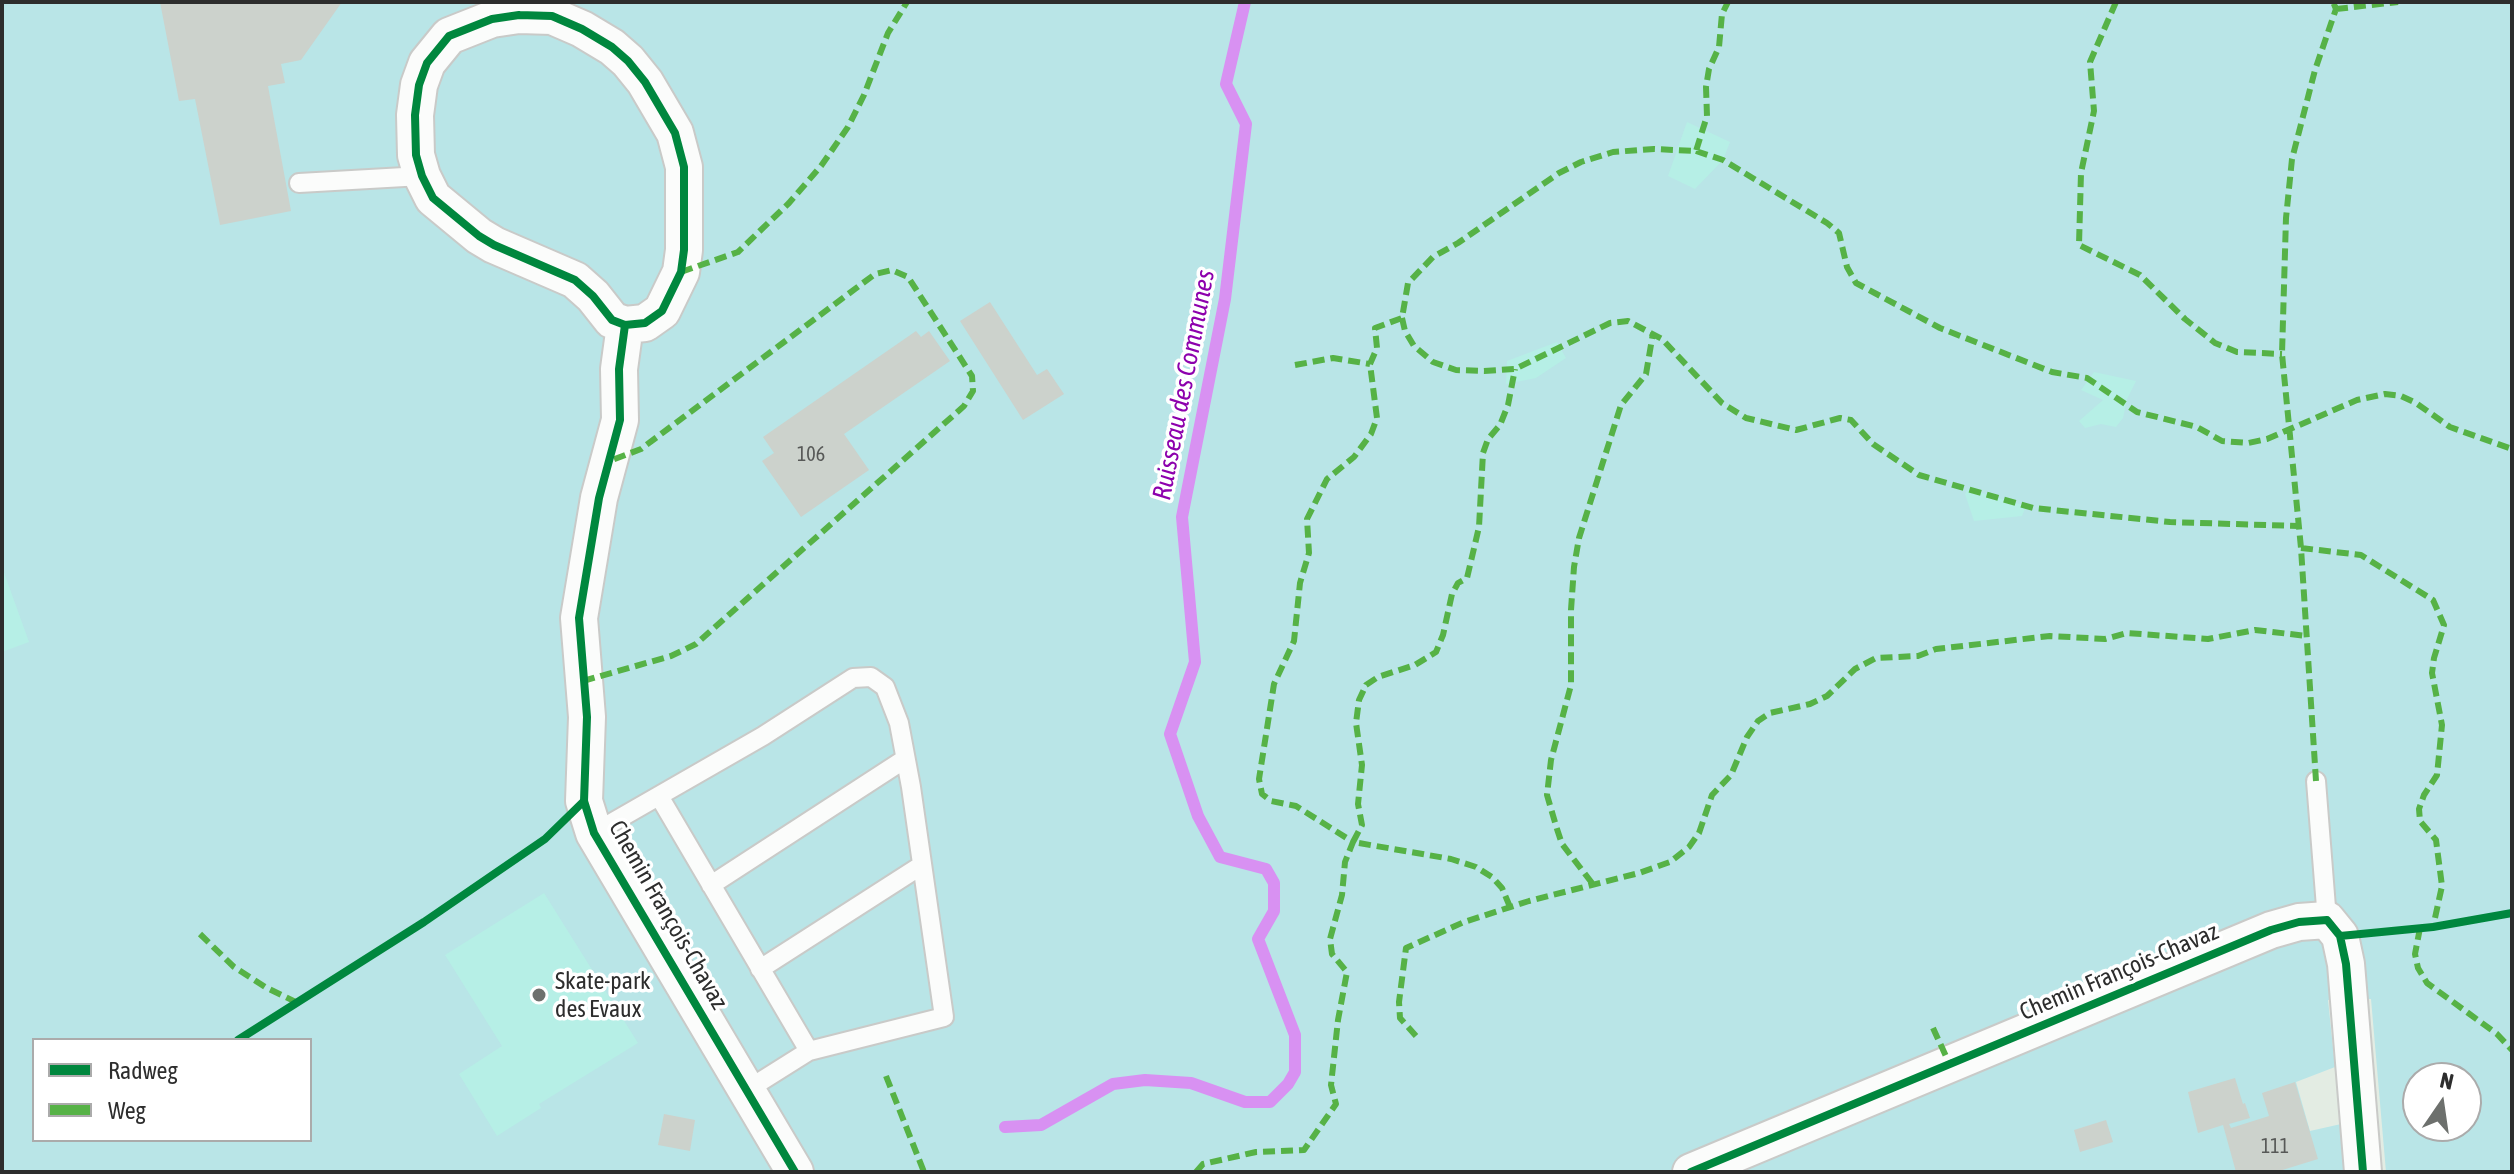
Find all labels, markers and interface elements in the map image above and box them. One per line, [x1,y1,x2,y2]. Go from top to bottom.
water label: Ruisseau des Communes [1146,267,1222,503]
house number: 106 [797,443,825,467]
street label: Chemin François-Chavaz [602,816,734,1014]
street label: Chemin François-Chavaz [2015,917,2223,1027]
place label: Skate-park des Evaux [555,967,651,1023]
marker: Skate-park des Evaux [530,986,548,1004]
legend [32,1038,312,1142]
text: Radweg [108,1057,178,1084]
north arrow [2402,1062,2482,1142]
text: N [2438,1066,2456,1095]
text: Weg [108,1097,146,1124]
house number: 111 [2261,1135,2289,1159]

